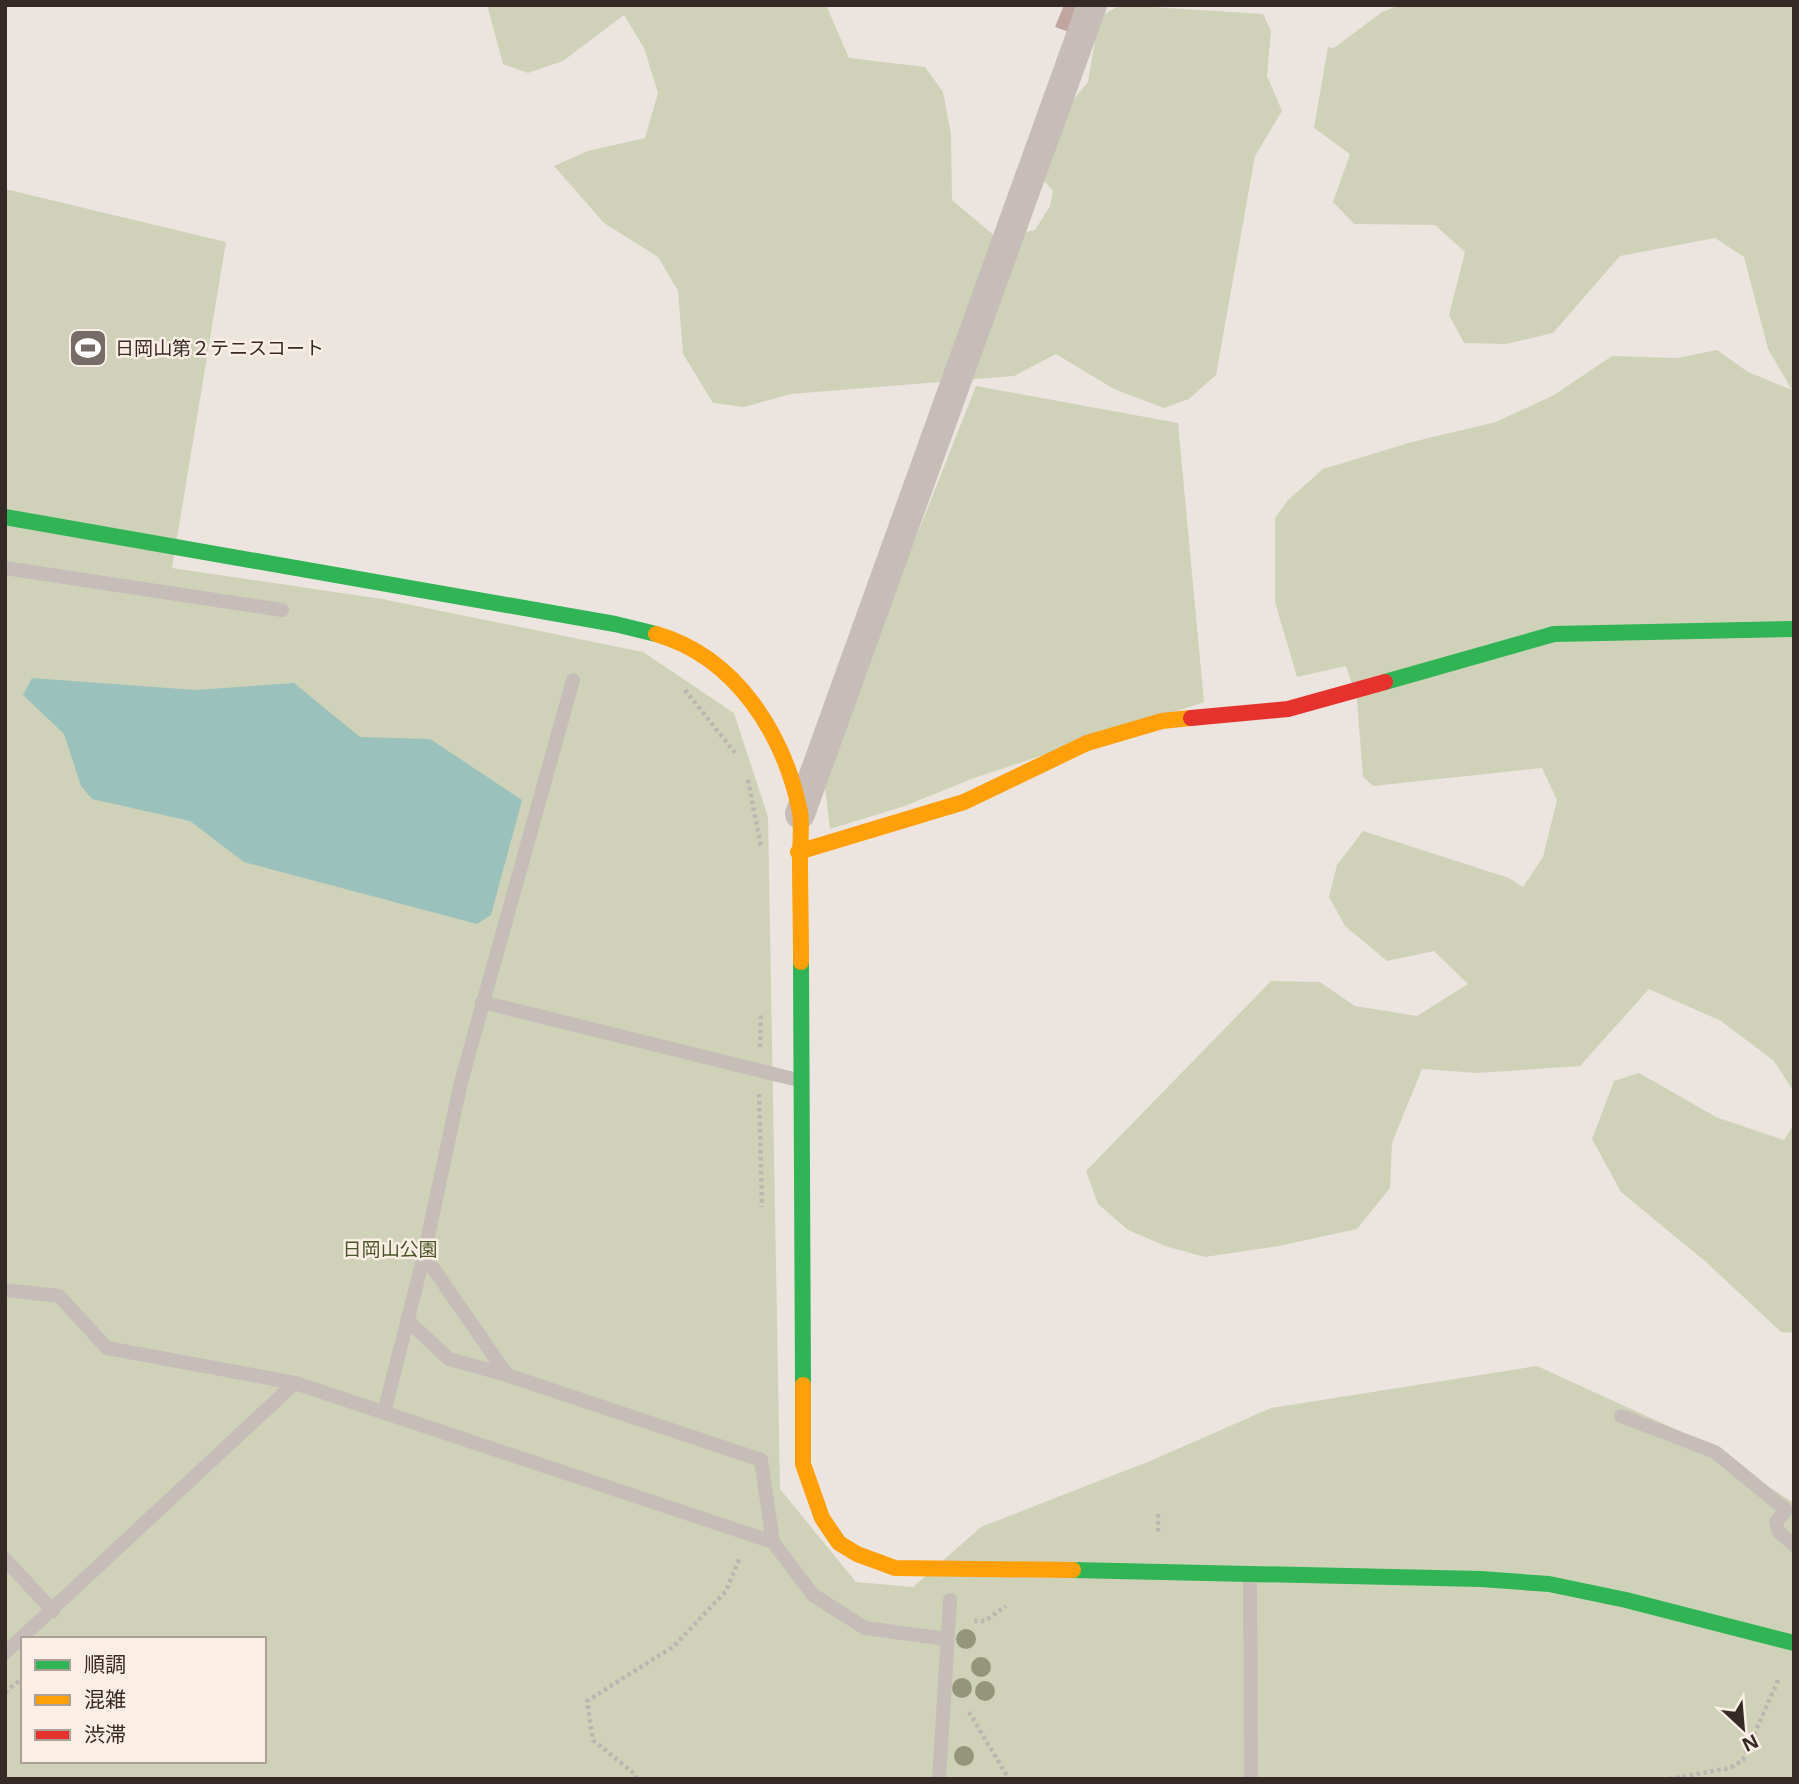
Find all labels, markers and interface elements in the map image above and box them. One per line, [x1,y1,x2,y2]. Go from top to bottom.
sports icon: 日岡山第２テニスコート [67,327,109,369]
place label: 日岡山第２テニスコート [115,335,324,361]
park label: 日岡山公園 [342,1236,438,1262]
legend [21,1637,266,1763]
text: 順調 [84,1650,126,1678]
text: 混雑 [84,1685,126,1713]
north arrow [1708,1693,1778,1763]
text: 渋滞 [84,1720,126,1748]
text: N [1738,1728,1763,1758]

